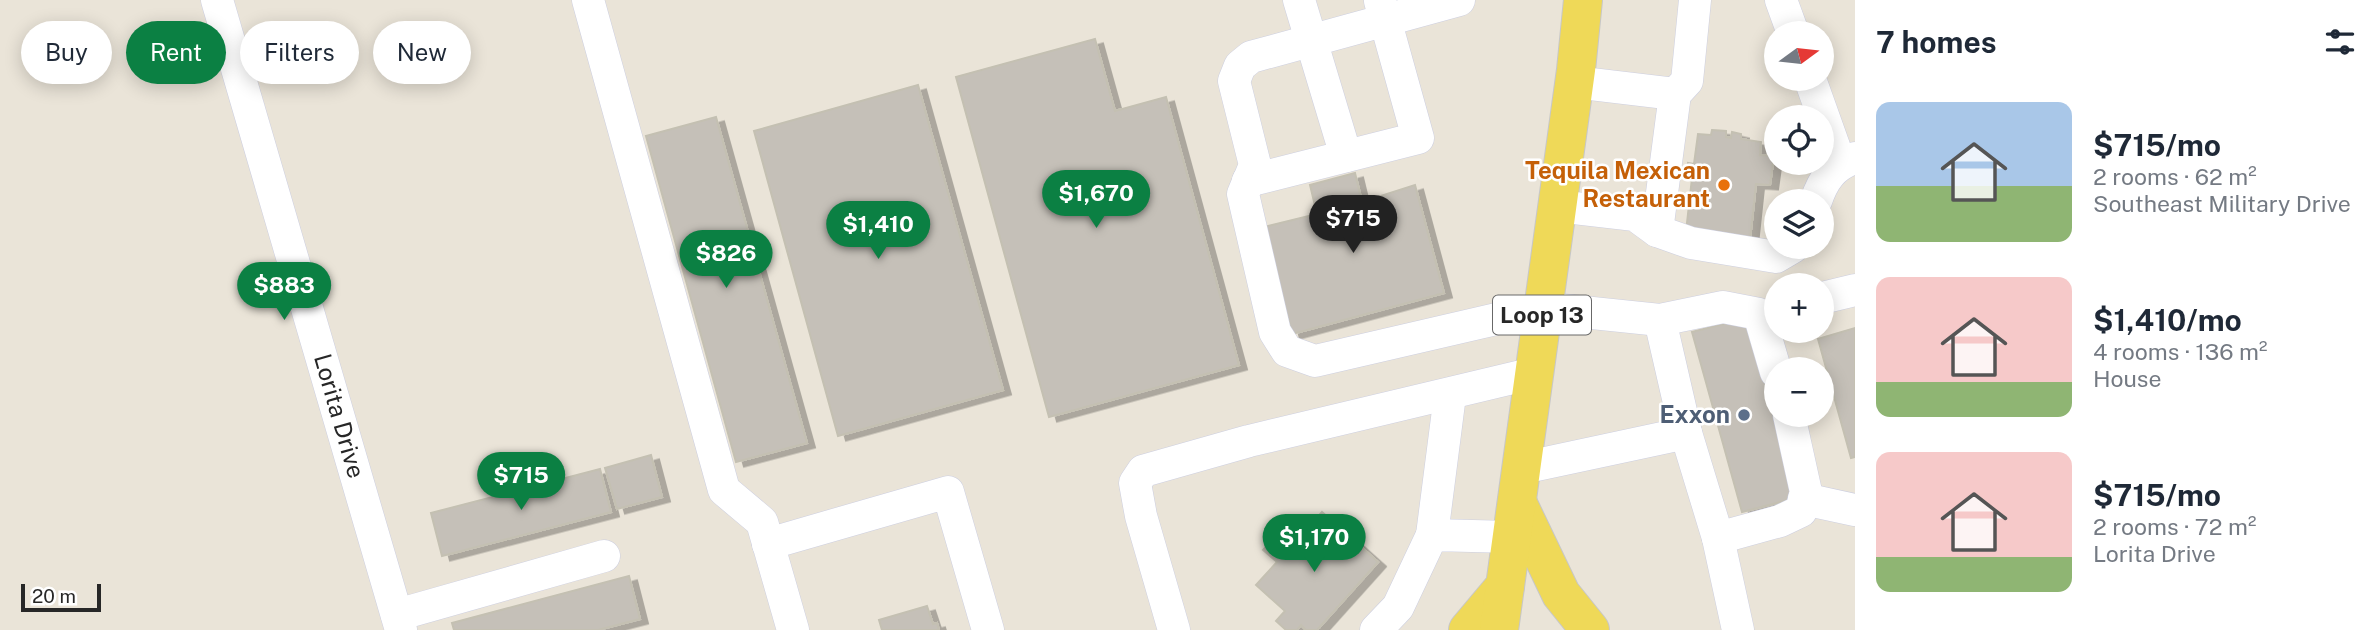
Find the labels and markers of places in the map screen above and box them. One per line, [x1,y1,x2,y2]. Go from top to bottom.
place label: Tequila Mexican Restaurant [1525,156,1710,212]
pin: $1,670 [1039,170,1153,230]
marker: Tequila Mexican Restaurant [1716,177,1732,193]
pin: $715 [1312,196,1394,255]
pin: $1,410 [821,202,935,261]
pin: $826 [685,230,767,290]
pin: $883 [243,262,325,322]
place label: Exxon [1659,400,1730,428]
marker: Exxon [1736,407,1752,423]
pin: $715 [480,452,562,512]
pin: $1,170 [1257,514,1371,574]

